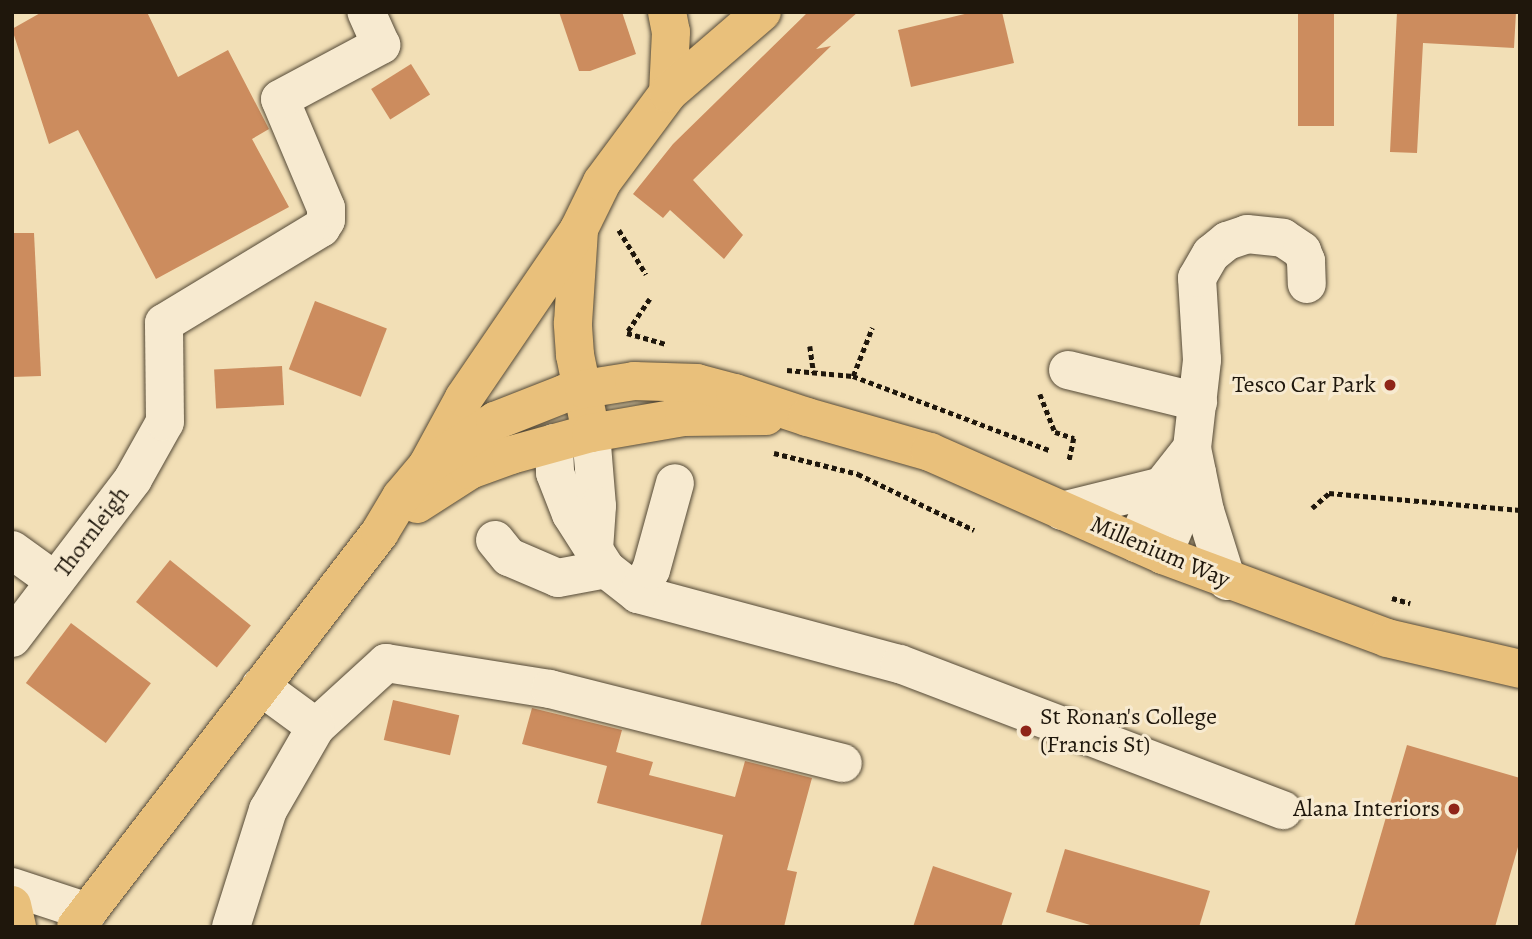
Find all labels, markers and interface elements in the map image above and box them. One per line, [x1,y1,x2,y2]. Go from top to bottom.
place label: Tesco Car Park [1232,371,1376,399]
marker: Tesco Car Park [1382,377,1398,393]
street label: Thornleigh [49,481,135,583]
street label: Millenium Way [1086,510,1234,594]
place label: St Ronan's College (Francis St) [1040,703,1217,759]
marker: St Ronan's College (Francis St) [1018,723,1034,739]
place label: Alana Interiors [1293,795,1440,823]
marker: Alana Interiors [1446,801,1462,817]

